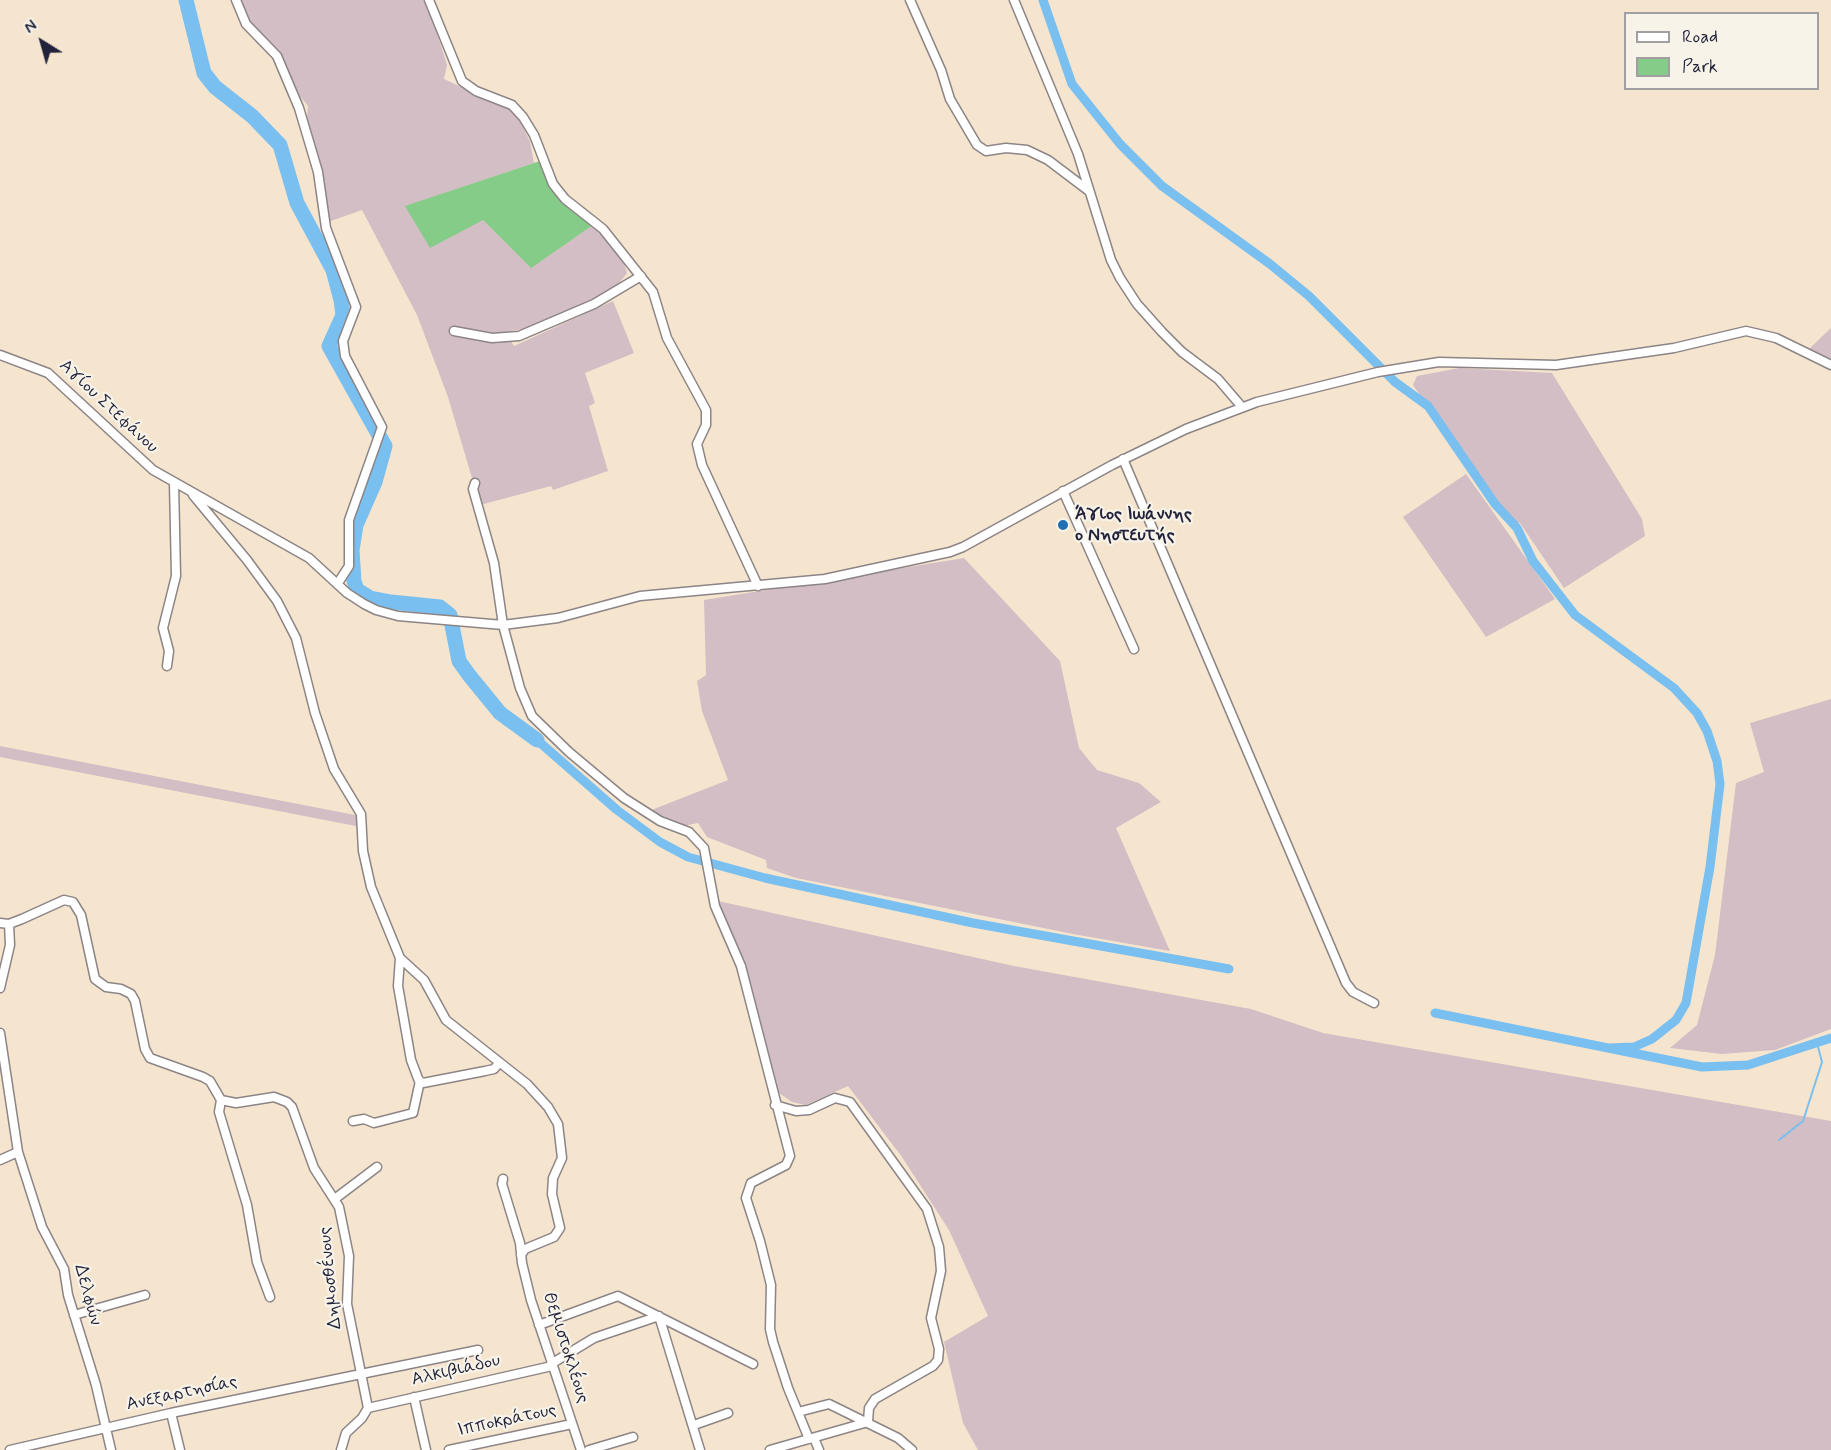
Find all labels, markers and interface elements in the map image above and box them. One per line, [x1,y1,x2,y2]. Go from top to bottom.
north arrow [12,12,72,72]
legend [1624,12,1819,90]
text: N [20,16,41,39]
text: Road [1682,25,1718,49]
text: Park [1682,55,1718,79]
street label: Αγίου Στεφάνου [54,356,162,458]
place label: Άγιος Ιωάννης ο Νηστευτής [1075,504,1192,546]
marker: Άγιος Ιωάννης ο Νηστευτής [1056,518,1070,532]
street label: Δημοσθένους [315,1226,347,1330]
street label: Δελφών [68,1262,106,1328]
street label: Θεμιστοκλέους [537,1290,593,1406]
street label: Αλκιβιάδου [410,1350,502,1392]
street label: Ανεξαρτησίας [125,1372,239,1416]
street label: Ιπποκράτους [456,1400,558,1442]

